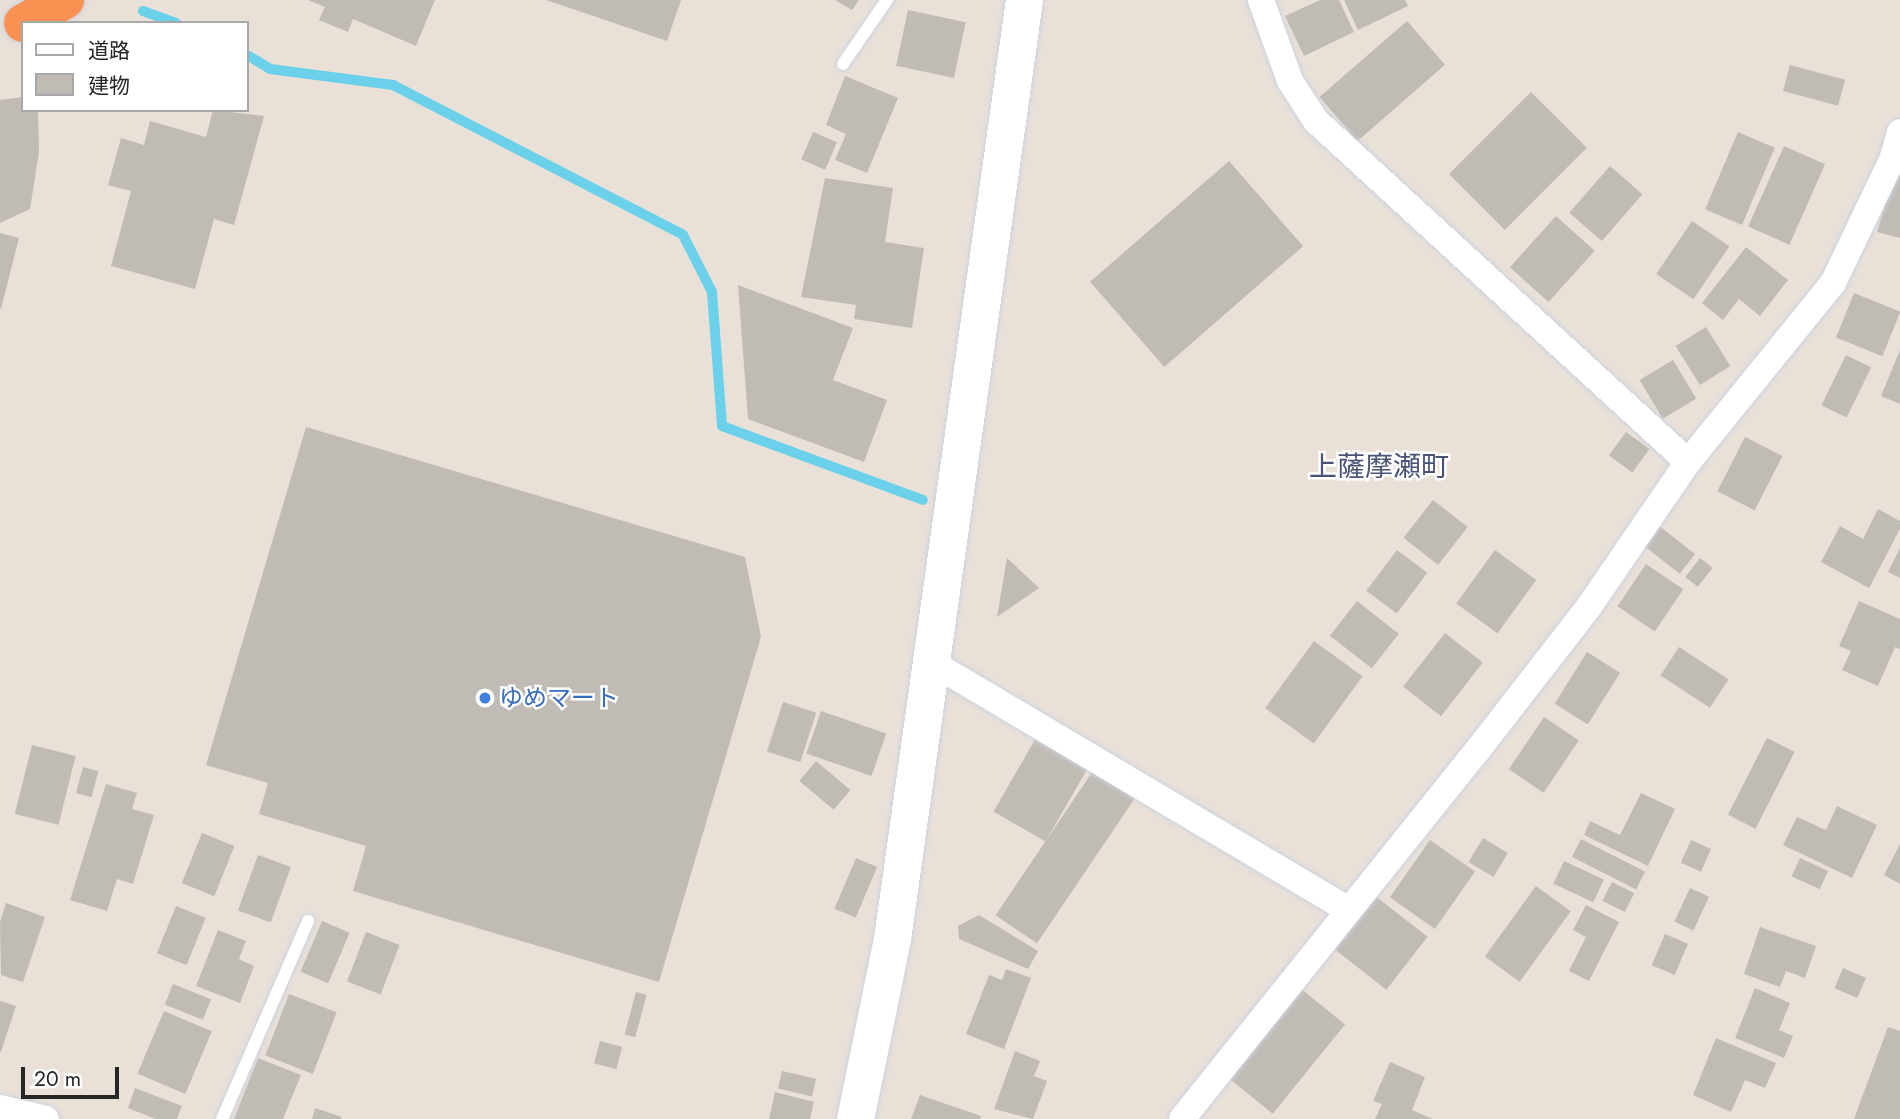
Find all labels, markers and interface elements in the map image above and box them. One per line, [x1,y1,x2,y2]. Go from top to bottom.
legend [21,21,248,112]
text: 道路 [88,36,130,66]
text: 建物 [88,71,130,101]
district label: 上薩摩瀬町 [1309,450,1449,484]
place label: ゆめマート [499,684,619,712]
marker: ゆめマート [477,690,493,706]
scale bar [24,1052,122,1096]
text: 20 m [34,1064,81,1094]

